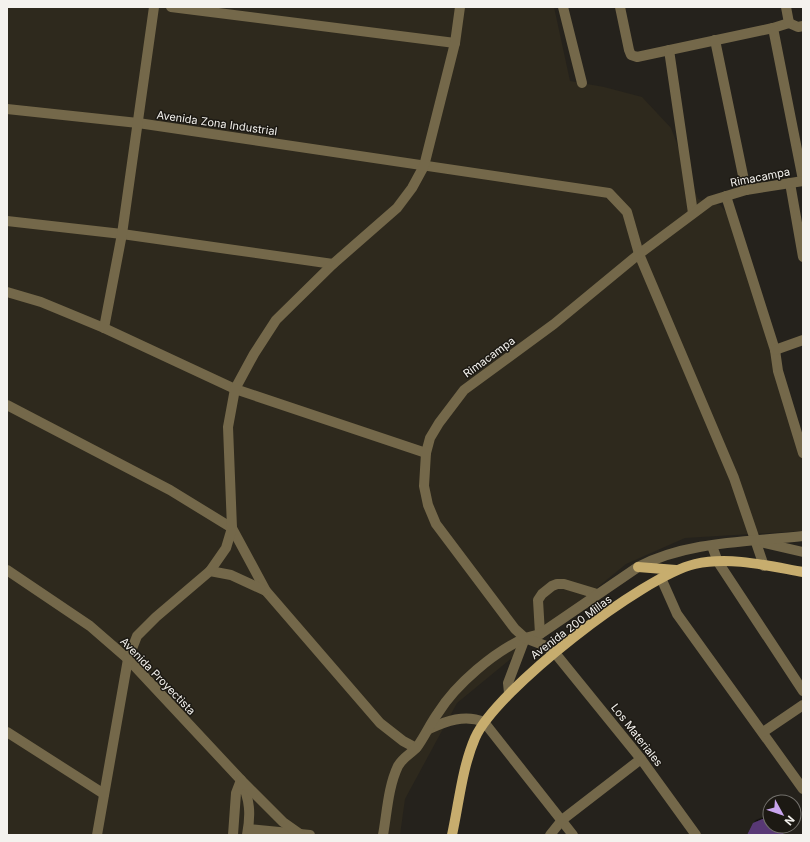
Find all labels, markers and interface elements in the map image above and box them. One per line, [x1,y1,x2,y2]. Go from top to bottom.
street label: Avenida Zona Industrial [156,108,278,138]
street label: Rimacampa [729,164,791,190]
street label: Rimacampa [460,333,518,381]
street label: Avenida 200 Millas [528,592,614,662]
street label: Avenida Proyectista [117,634,199,718]
street label: Los Materiales [608,701,666,769]
north arrow [762,794,802,834]
text: N [782,813,798,828]

